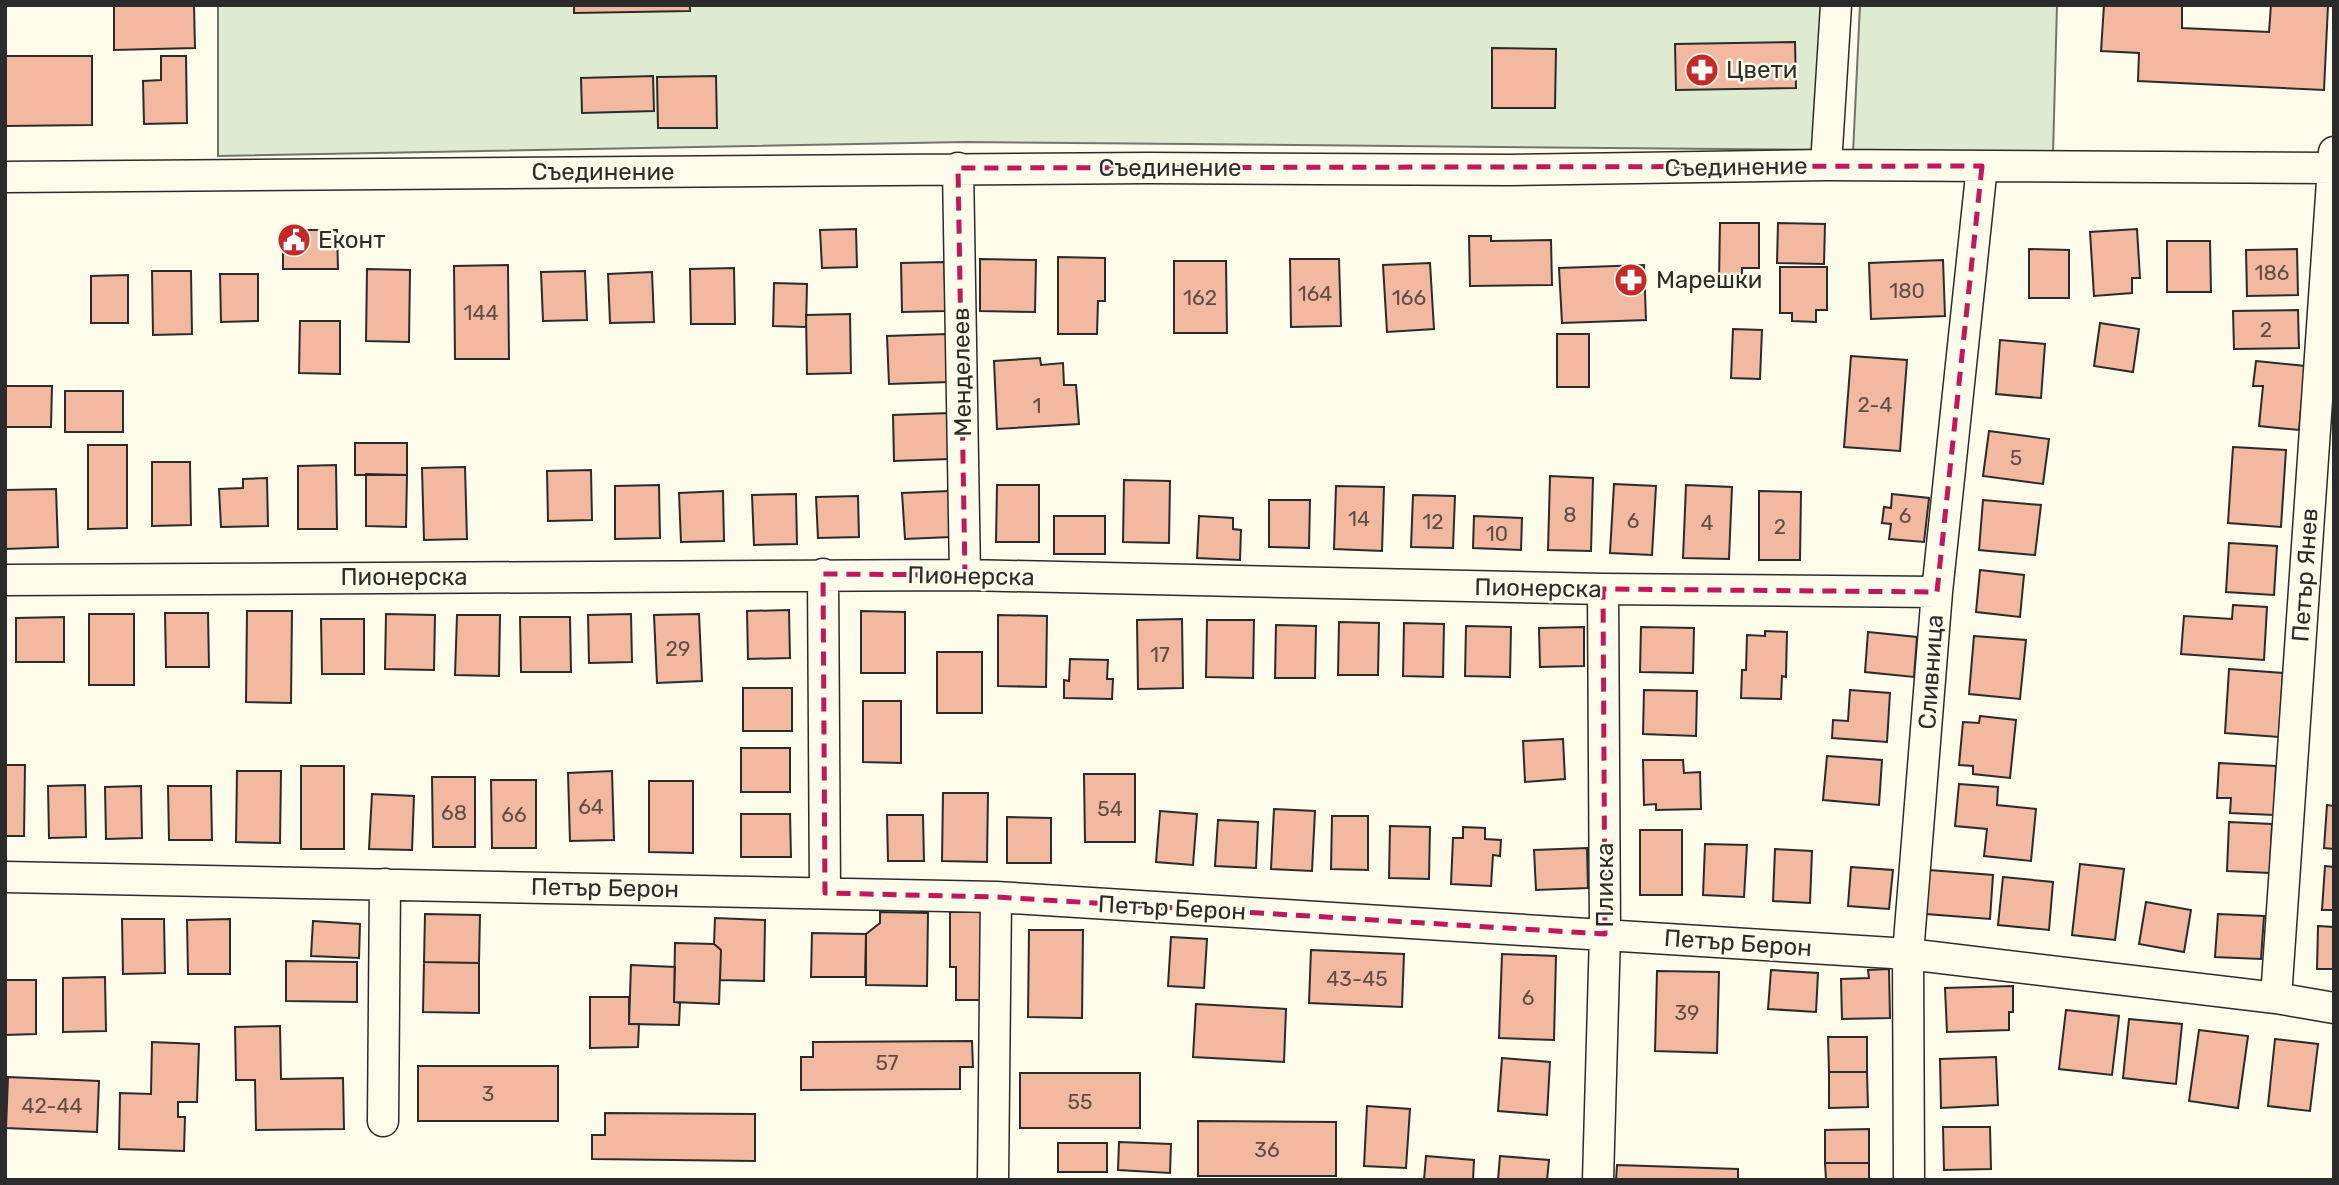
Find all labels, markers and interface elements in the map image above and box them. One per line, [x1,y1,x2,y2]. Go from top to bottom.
pharmacy icon: Цвети [1683,51,1721,89]
place label: Цвети [1726,56,1797,84]
street label: Съединение [1664,152,1808,182]
street label: Съединение [1099,154,1241,182]
street label: Съединение [532,158,674,186]
public building icon: Еконт [275,221,313,259]
place label: Еконт [318,226,386,254]
house number: 186 [2254,260,2290,285]
pharmacy icon: Марешки [1612,261,1650,299]
place label: Марешки [1656,266,1762,294]
house number: 180 [1889,278,1925,303]
house number: 164 [1298,281,1332,306]
house number: 162 [1183,285,1217,310]
house number: 166 [1392,285,1426,310]
house number: 144 [463,300,499,325]
street label: Менделеев [947,307,977,437]
house number: 2 [2260,317,2272,342]
house number: 2-4 [1857,392,1893,417]
house number: 1 [1033,393,1042,418]
house number: 5 [2010,445,2022,470]
house number: 8 [1563,502,1577,527]
house number: 6 [1899,503,1911,528]
house number: 14 [1348,506,1370,531]
street label: Петър Янев [2286,507,2324,643]
house number: 6 [1627,508,1639,533]
house number: 12 [1422,509,1444,534]
house number: 4 [1700,510,1714,535]
house number: 2 [1774,514,1786,539]
house number: 10 [1486,521,1508,546]
street label: Пионерска [907,561,1035,591]
street label: Пионерска [340,563,468,591]
street label: Пионерска [1474,573,1602,603]
street label: Сливница [1913,614,1949,730]
house number: 29 [666,636,690,661]
house number: 17 [1150,642,1170,667]
house number: 64 [578,794,604,819]
house number: 54 [1097,796,1123,821]
house number: 68 [441,800,467,825]
house number: 66 [501,802,527,827]
street label: Плиска [1591,842,1619,928]
street label: Петър Берон [531,873,679,903]
street label: Петър Берон [1097,890,1247,926]
street label: Петър Берон [1663,924,1813,962]
house number: 43-45 [1326,966,1388,991]
house number: 6 [1522,985,1534,1010]
house number: 39 [1674,1000,1700,1025]
house number: 57 [875,1050,899,1075]
house number: 3 [482,1081,494,1106]
house number: 55 [1068,1089,1092,1114]
house number: 42-44 [21,1093,83,1118]
house number: 36 [1254,1137,1280,1162]

